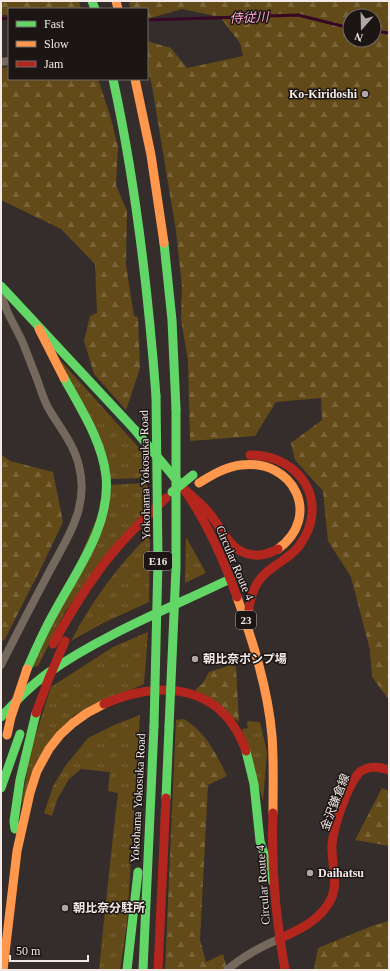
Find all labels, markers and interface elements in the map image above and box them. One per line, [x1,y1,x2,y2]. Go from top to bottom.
legend [8,8,148,80]
north arrow [342,8,382,48]
water label: 侍従川 [229,9,271,26]
text: Fast [44,17,65,31]
text: N [353,30,364,44]
text: Slow [44,37,69,51]
text: Jam [44,57,64,71]
place label: Ko-Kiridoshi [289,87,358,101]
marker: Ko-Kiridoshi [360,89,370,99]
street label: Yokohama Yokosuka Road [137,410,153,540]
street label: Circular Route 4 [213,523,257,603]
road number: E16 [144,552,172,570]
road number: 23 [236,611,256,629]
place label: 朝比奈ポンプ場 [203,652,287,666]
marker: 朝比奈ポンプ場 [190,654,200,664]
street label: Yokohama Yokosuka Road [128,733,148,863]
street label: 金沢鎌倉線 [318,771,352,833]
street label: Circular Route 4 [253,845,273,925]
place label: Daihatsu [318,866,364,880]
marker: Daihatsu [305,868,315,878]
place label: 朝比奈分駐所 [73,901,145,915]
marker: 朝比奈分駐所 [60,903,70,913]
scale bar [10,937,88,963]
text: 50 m [16,944,41,958]

